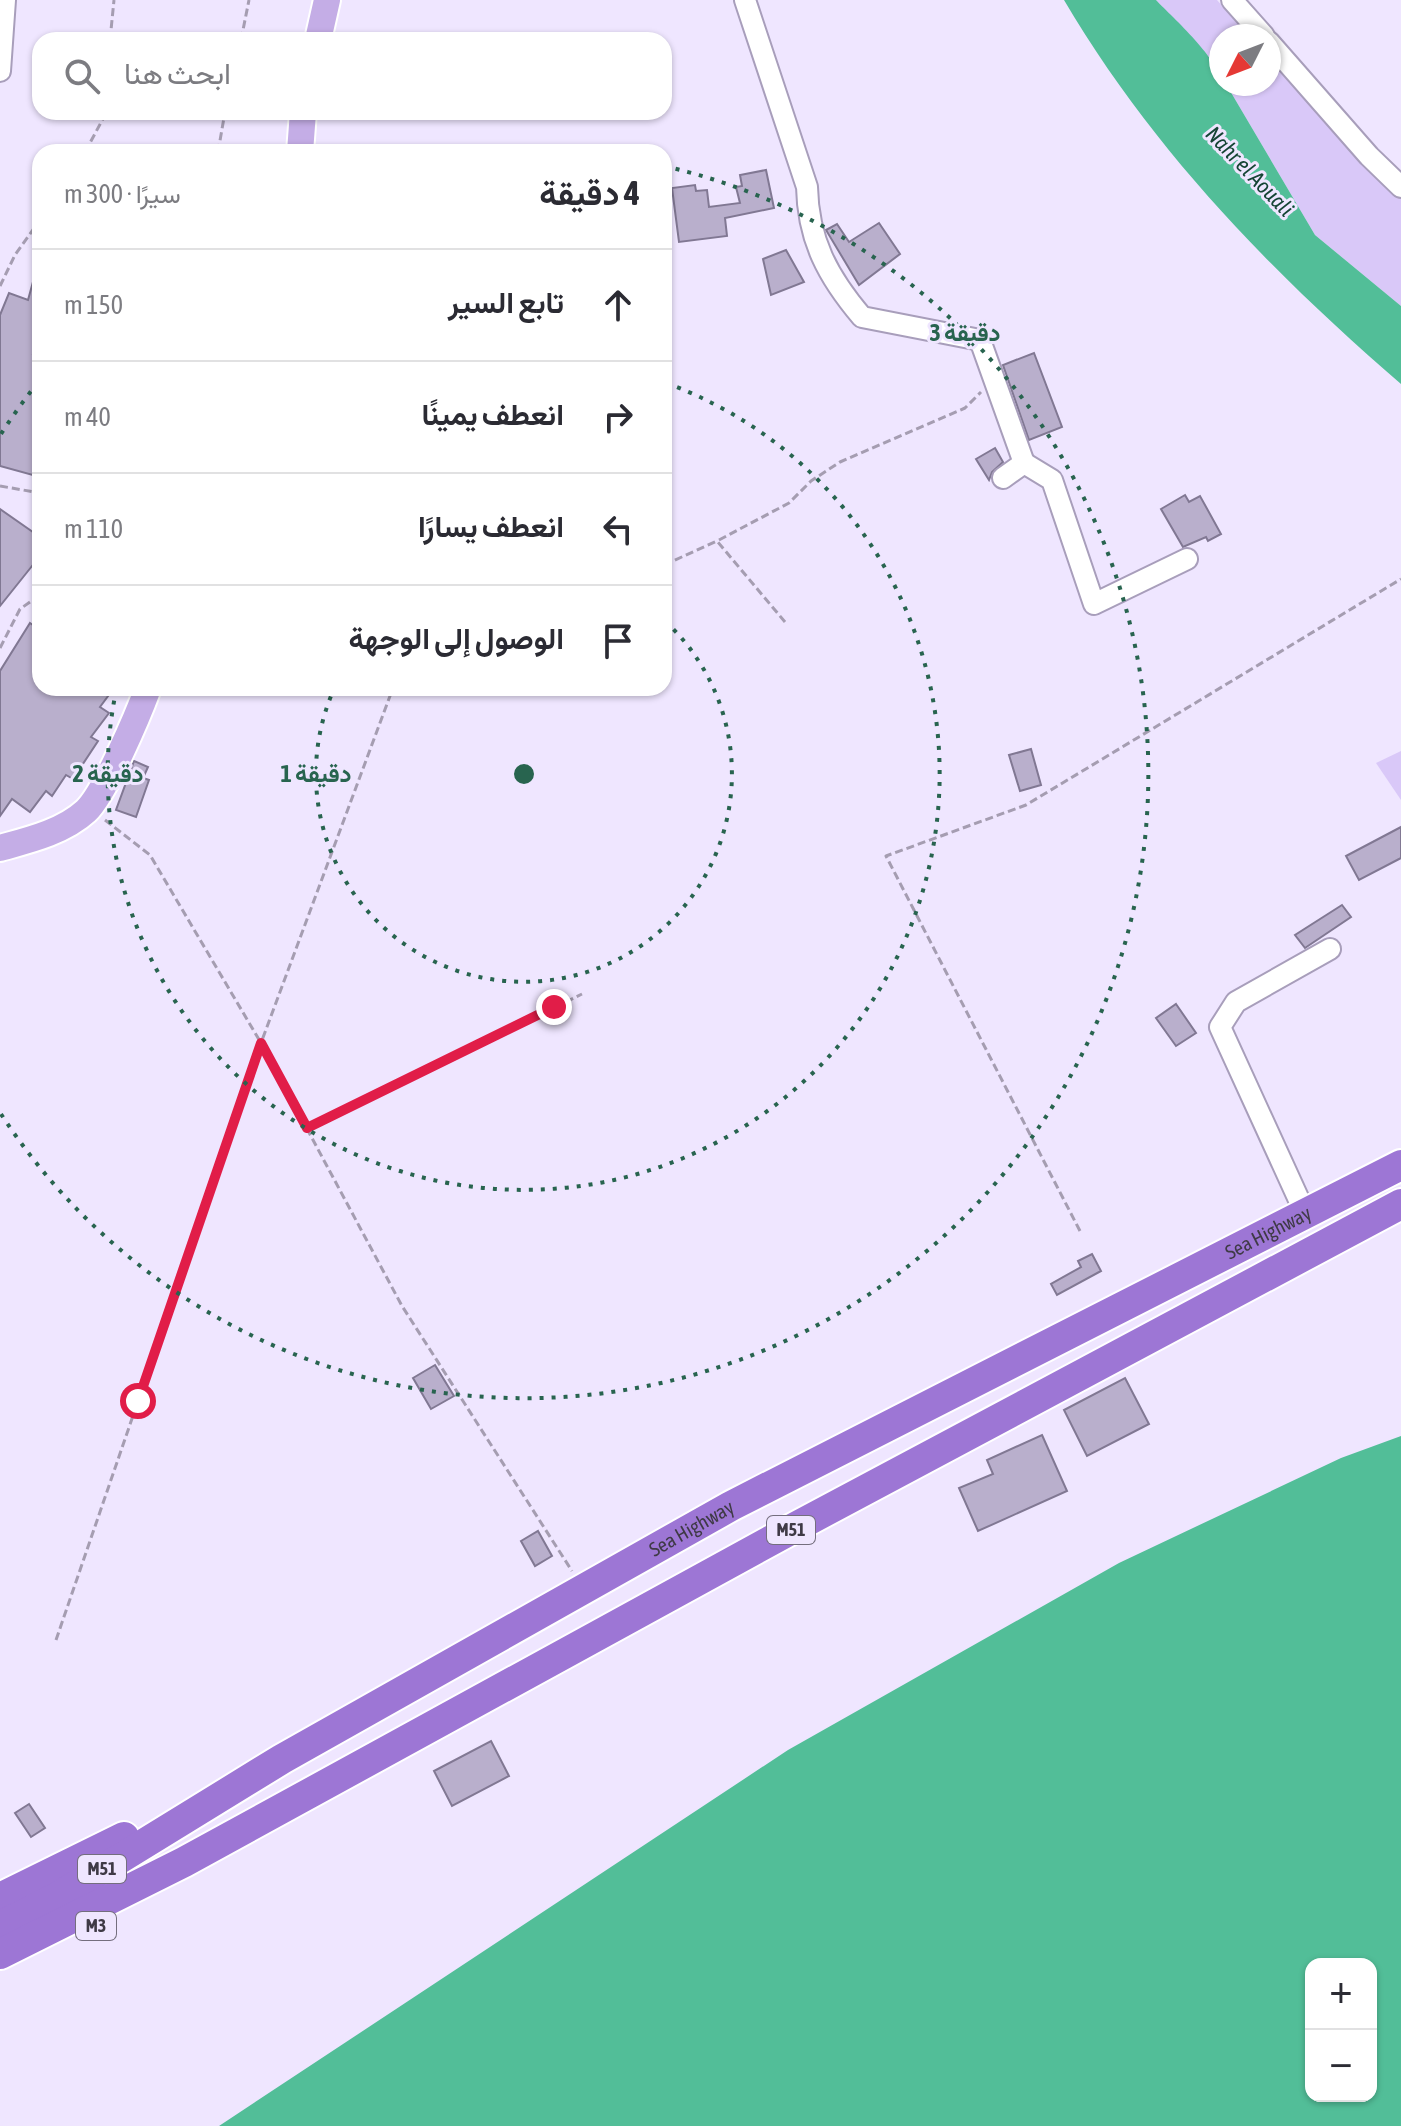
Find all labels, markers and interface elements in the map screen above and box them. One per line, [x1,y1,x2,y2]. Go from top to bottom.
north arrow [1209,24,1281,96]
search box [32,32,672,120]
icon: search [60,54,104,98]
text: ابحث هنا [124,56,231,90]
water label: Nahr el Aouali [1201,121,1299,221]
text: 4 دقيقة [539,173,640,212]
text: سيرًا · 300 m [64,179,181,209]
icon: ahead [596,283,640,327]
text: تابع السير [448,285,564,319]
text: 150 m [64,290,123,320]
text: 3 دقيقة [929,319,1001,347]
icon: right [596,395,640,439]
text: انعطف يمينًا [422,397,564,431]
text: 40 m [64,402,111,432]
icon: left [596,507,640,551]
text: انعطف يسارًا [418,509,564,543]
text: 110 m [64,514,123,544]
icon: arrive [596,619,640,663]
text: الوصول إلى الوجهة [348,621,564,655]
text: 2 دقيقة [72,760,144,788]
text: 1 دقيقة [280,760,352,788]
centre of rings [510,760,538,788]
route end [536,989,572,1025]
street label: Sea Highway [1221,1201,1315,1264]
route start [120,1383,156,1419]
street label: Sea Highway [645,1495,738,1561]
road number: M51 [767,1516,815,1544]
road number: M51 [78,1855,126,1883]
road number: M3 [76,1912,116,1940]
map controls [1305,1958,1377,2102]
button: + [1305,1958,1377,2030]
button: − [1305,2030,1377,2102]

